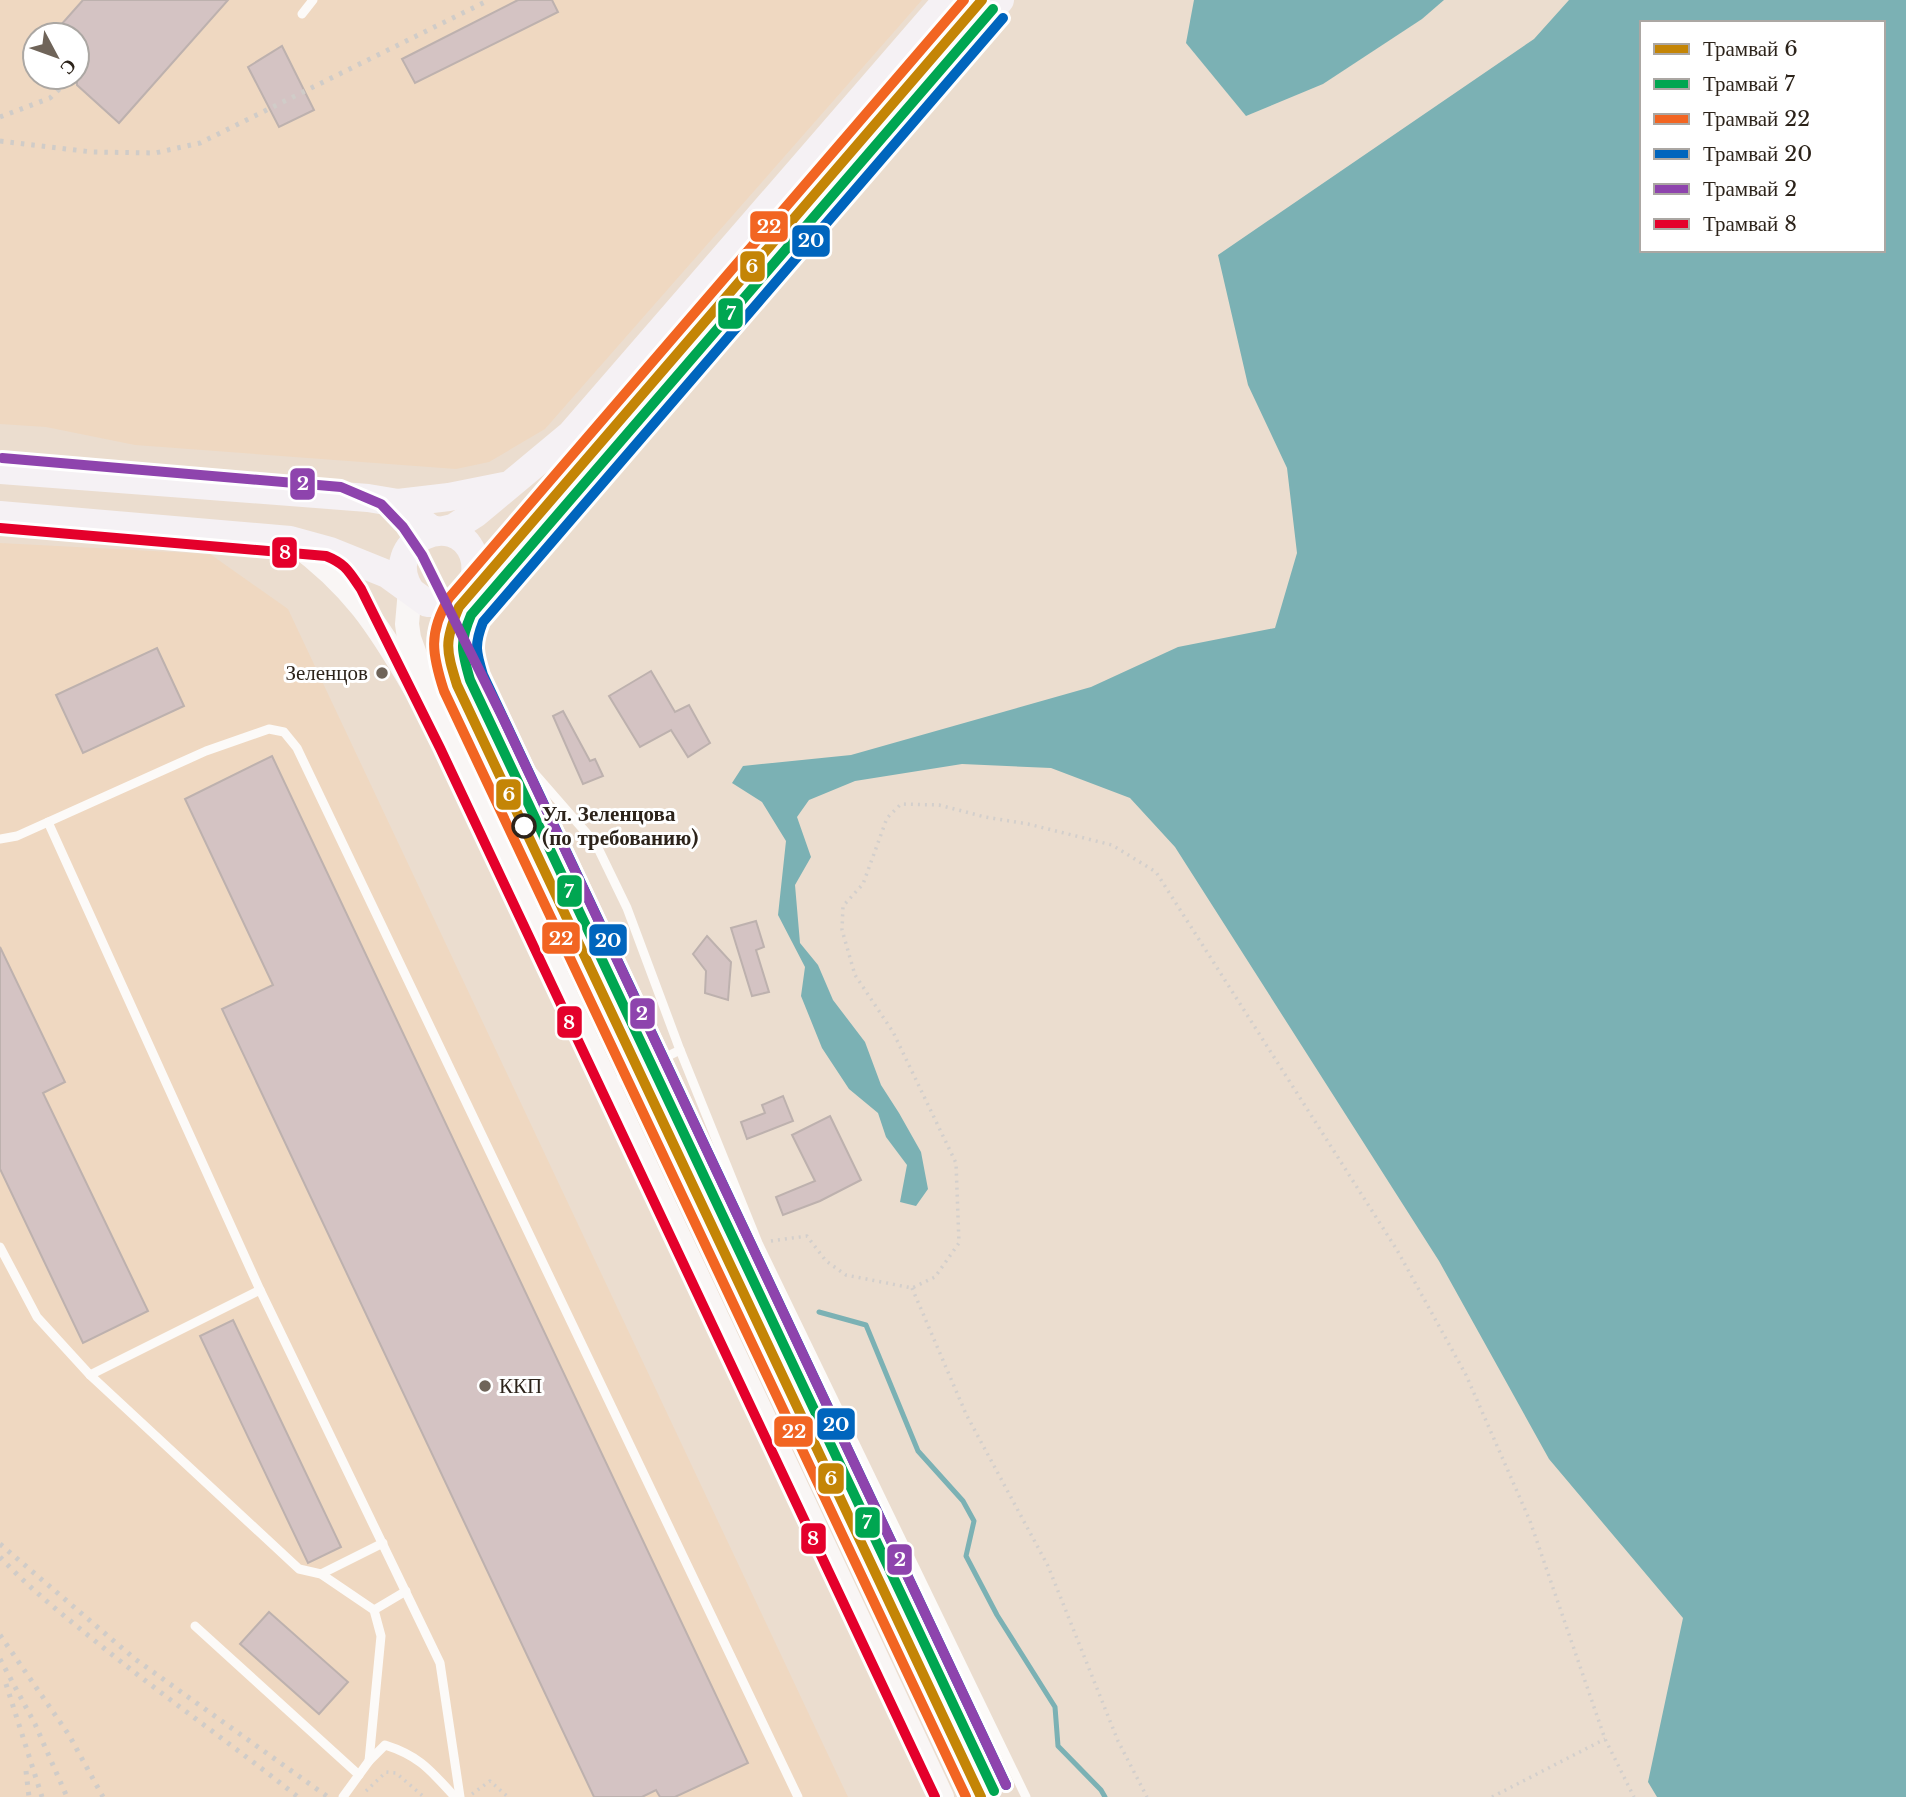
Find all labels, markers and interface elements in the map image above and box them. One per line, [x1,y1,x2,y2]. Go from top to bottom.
north arrow [21,21,91,91]
legend [1640,21,1885,252]
text: Трамвай 6 [1703,36,1798,62]
text: С [55,54,82,80]
text: Трамвай 7 [1703,71,1795,97]
text: Трамвай 22 [1703,106,1810,132]
text: Трамвай 20 [1703,141,1812,167]
text: Трамвай 2 [1703,176,1797,202]
line badge: 22 [749,210,789,243]
text: Трамвай 8 [1703,211,1797,237]
text: 22 [757,215,781,238]
line badge: 20 [791,224,831,258]
text: 20 [798,229,824,252]
line badge: 6 [739,250,766,283]
text: 6 [746,255,758,278]
line badge: 7 [717,297,744,330]
text: 7 [726,302,737,325]
line badge: 2 [289,467,316,501]
text: 2 [297,472,309,495]
line badge: 8 [271,536,298,569]
text: 8 [279,541,291,564]
place label: Зеленцов [285,660,368,686]
marker: Зеленцов [374,665,390,681]
line badge: 6 [495,778,522,811]
text: 6 [503,783,515,806]
place label: Ул. Зеленцова (по требованию) [542,801,698,851]
marker: Ул. Зеленцова (по требованию) [512,814,536,838]
line badge: 7 [556,874,583,908]
text: 7 [564,880,575,903]
line badge: 22 [541,921,581,955]
line badge: 20 [588,923,628,957]
text: 22 [549,927,573,950]
text: 20 [595,929,621,952]
line badge: 2 [629,997,656,1030]
text: 2 [636,1002,648,1025]
line badge: 8 [556,1005,583,1039]
text: 8 [563,1011,575,1034]
place label: ККП [499,1373,542,1399]
marker: ККП [477,1378,493,1394]
line badge: 20 [816,1407,856,1441]
text: 20 [823,1413,849,1436]
line badge: 22 [773,1415,814,1448]
text: 22 [782,1420,806,1443]
line badge: 6 [817,1462,845,1495]
text: 6 [825,1467,837,1490]
line badge: 7 [854,1506,881,1539]
text: 7 [862,1511,873,1534]
line badge: 8 [800,1522,827,1555]
text: 8 [807,1527,819,1550]
line badge: 2 [886,1543,913,1576]
text: 2 [894,1548,906,1571]

